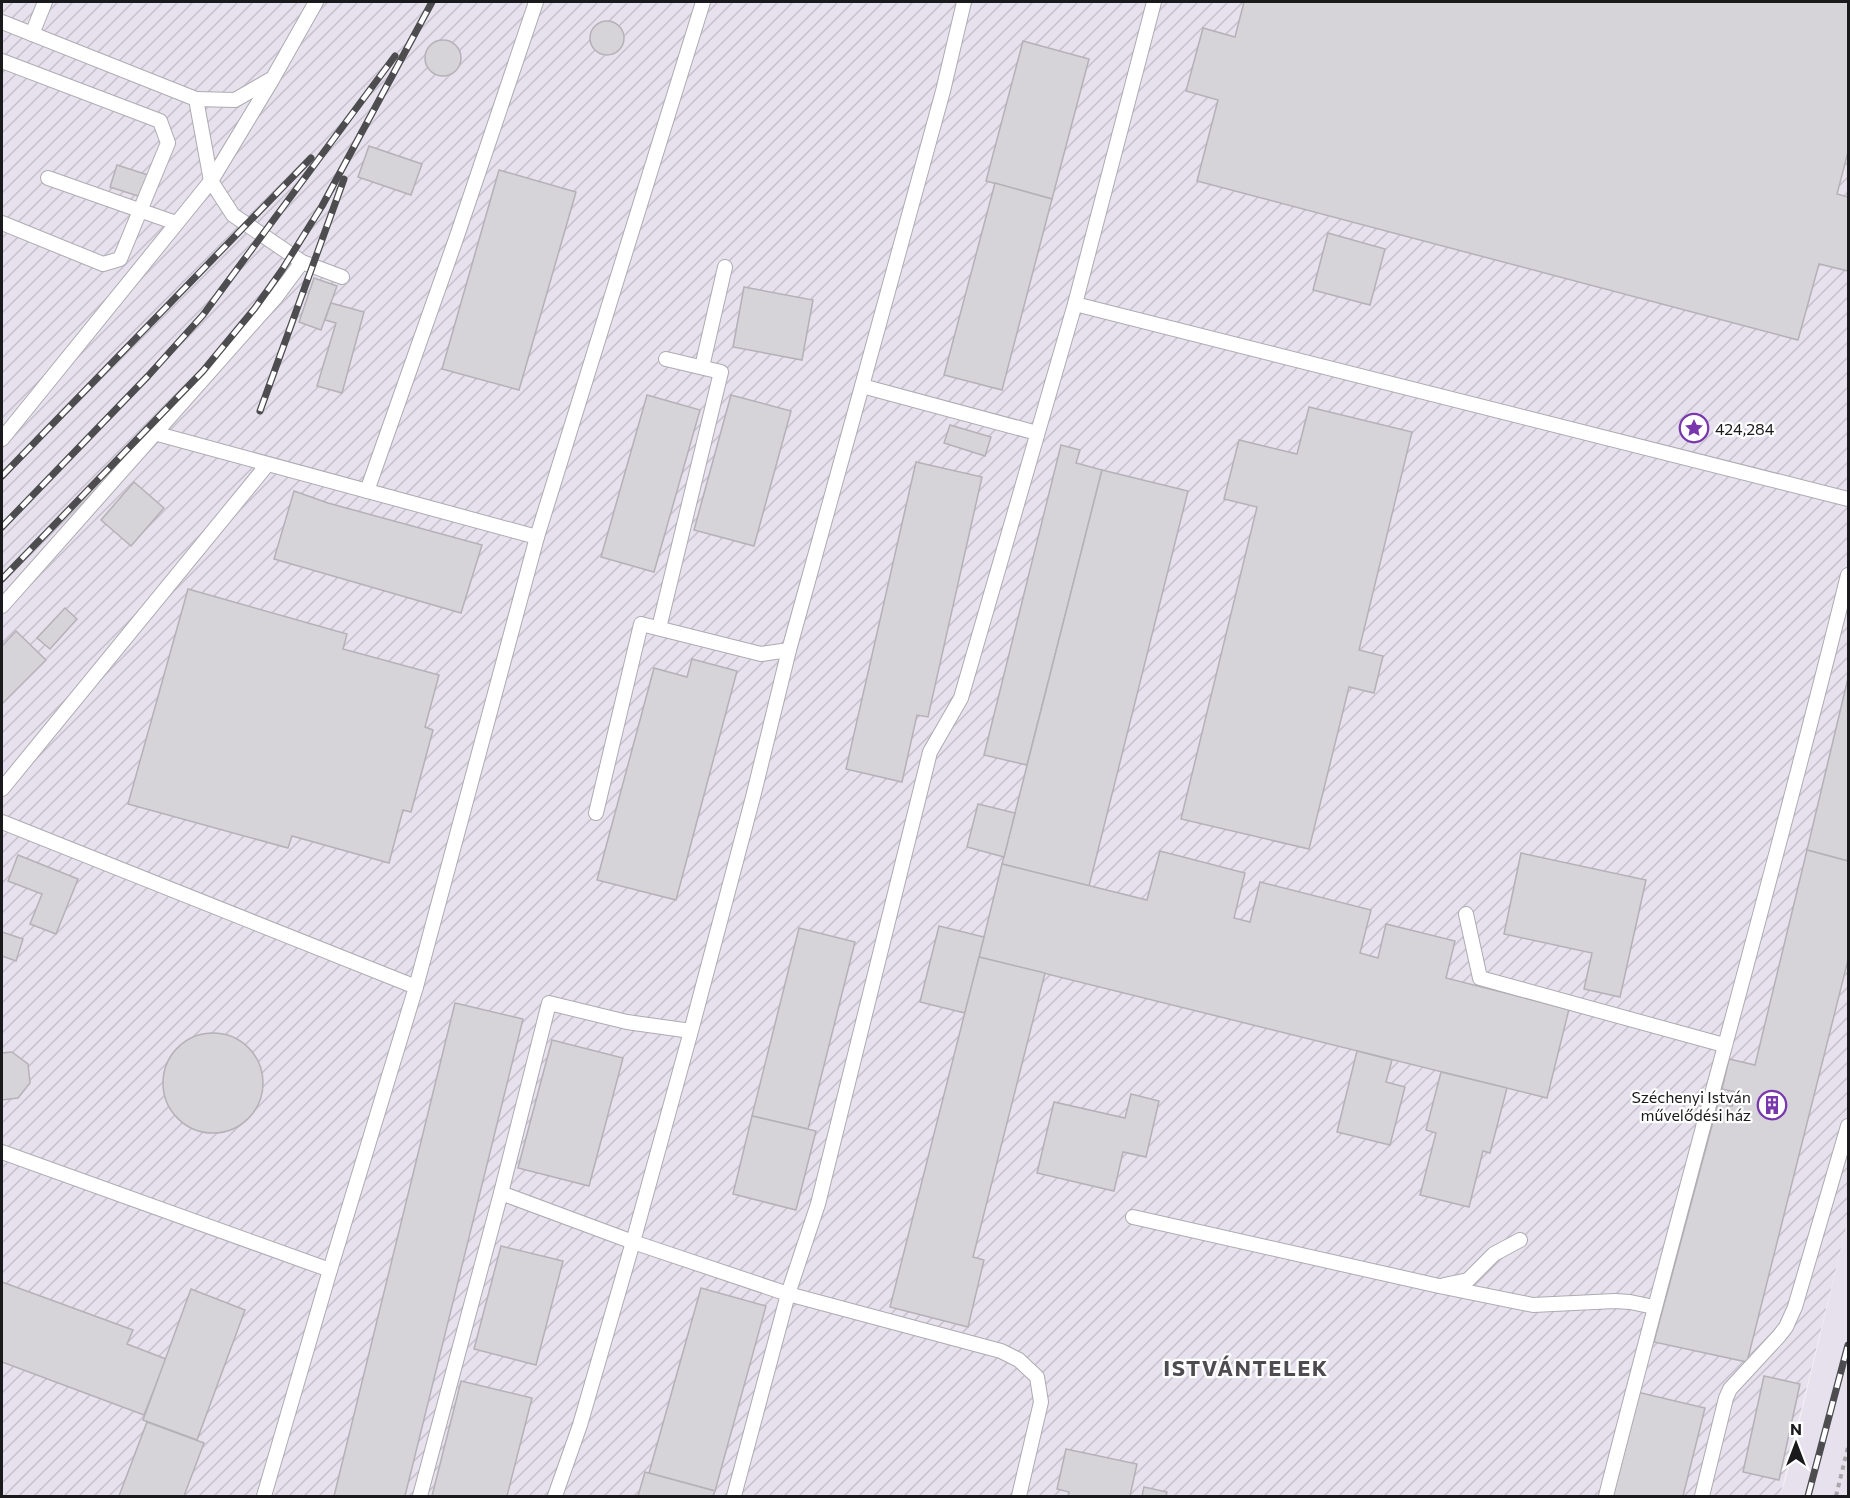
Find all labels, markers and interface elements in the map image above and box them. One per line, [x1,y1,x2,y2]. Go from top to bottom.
place icon: 424,284 [1678,412,1710,444]
place label: 424,284 [1715,419,1775,438]
place label: Széchenyi István művelődési ház [1632,1087,1751,1124]
building icon: Széchenyi István művelődési ház [1756,1089,1788,1121]
district label: ISTVÁNTELEK [1163,1354,1329,1381]
north arrow [1766,1414,1826,1474]
text: N [1790,1419,1802,1438]

